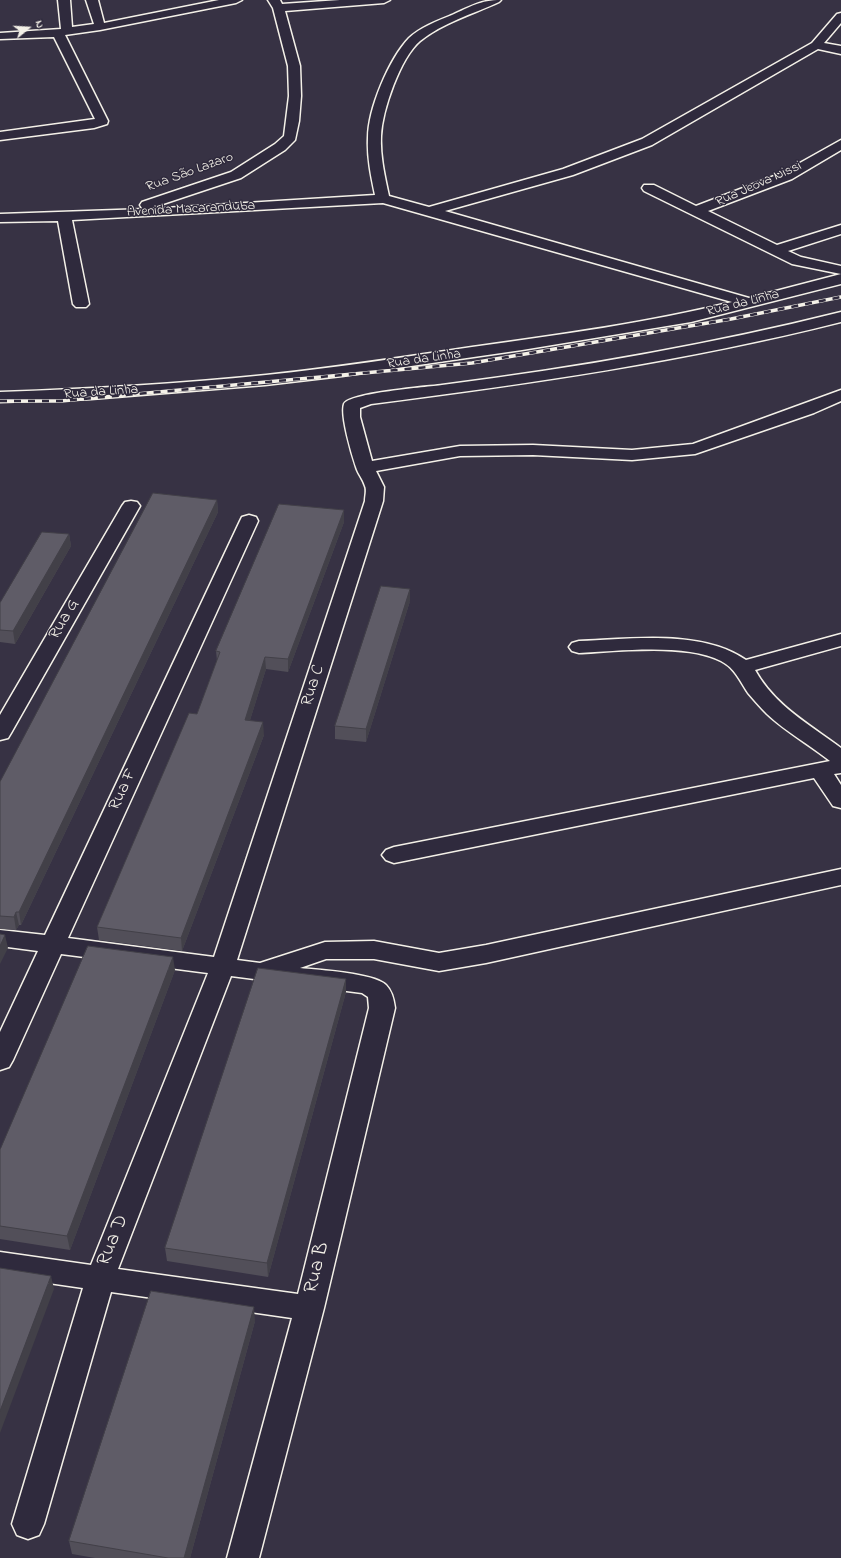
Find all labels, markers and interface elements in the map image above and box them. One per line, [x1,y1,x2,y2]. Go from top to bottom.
north arrow [8,8,48,48]
text: N [31,18,48,30]
street label: Rua São Lazaro [144,149,236,197]
street label: Rua Jeova Nissi [713,159,805,211]
street label: Avenida Macaranduba [126,198,256,222]
street label: Rua da Linha [705,287,781,321]
street label: Rua da Linha [386,346,462,374]
street label: Rua da Linha [63,382,139,404]
street label: Rua G [45,596,85,644]
street label: Rua C [298,663,330,709]
street label: Rua F [106,766,142,814]
street label: Rua D [93,1212,135,1270]
street label: Rua B [300,1240,336,1296]

